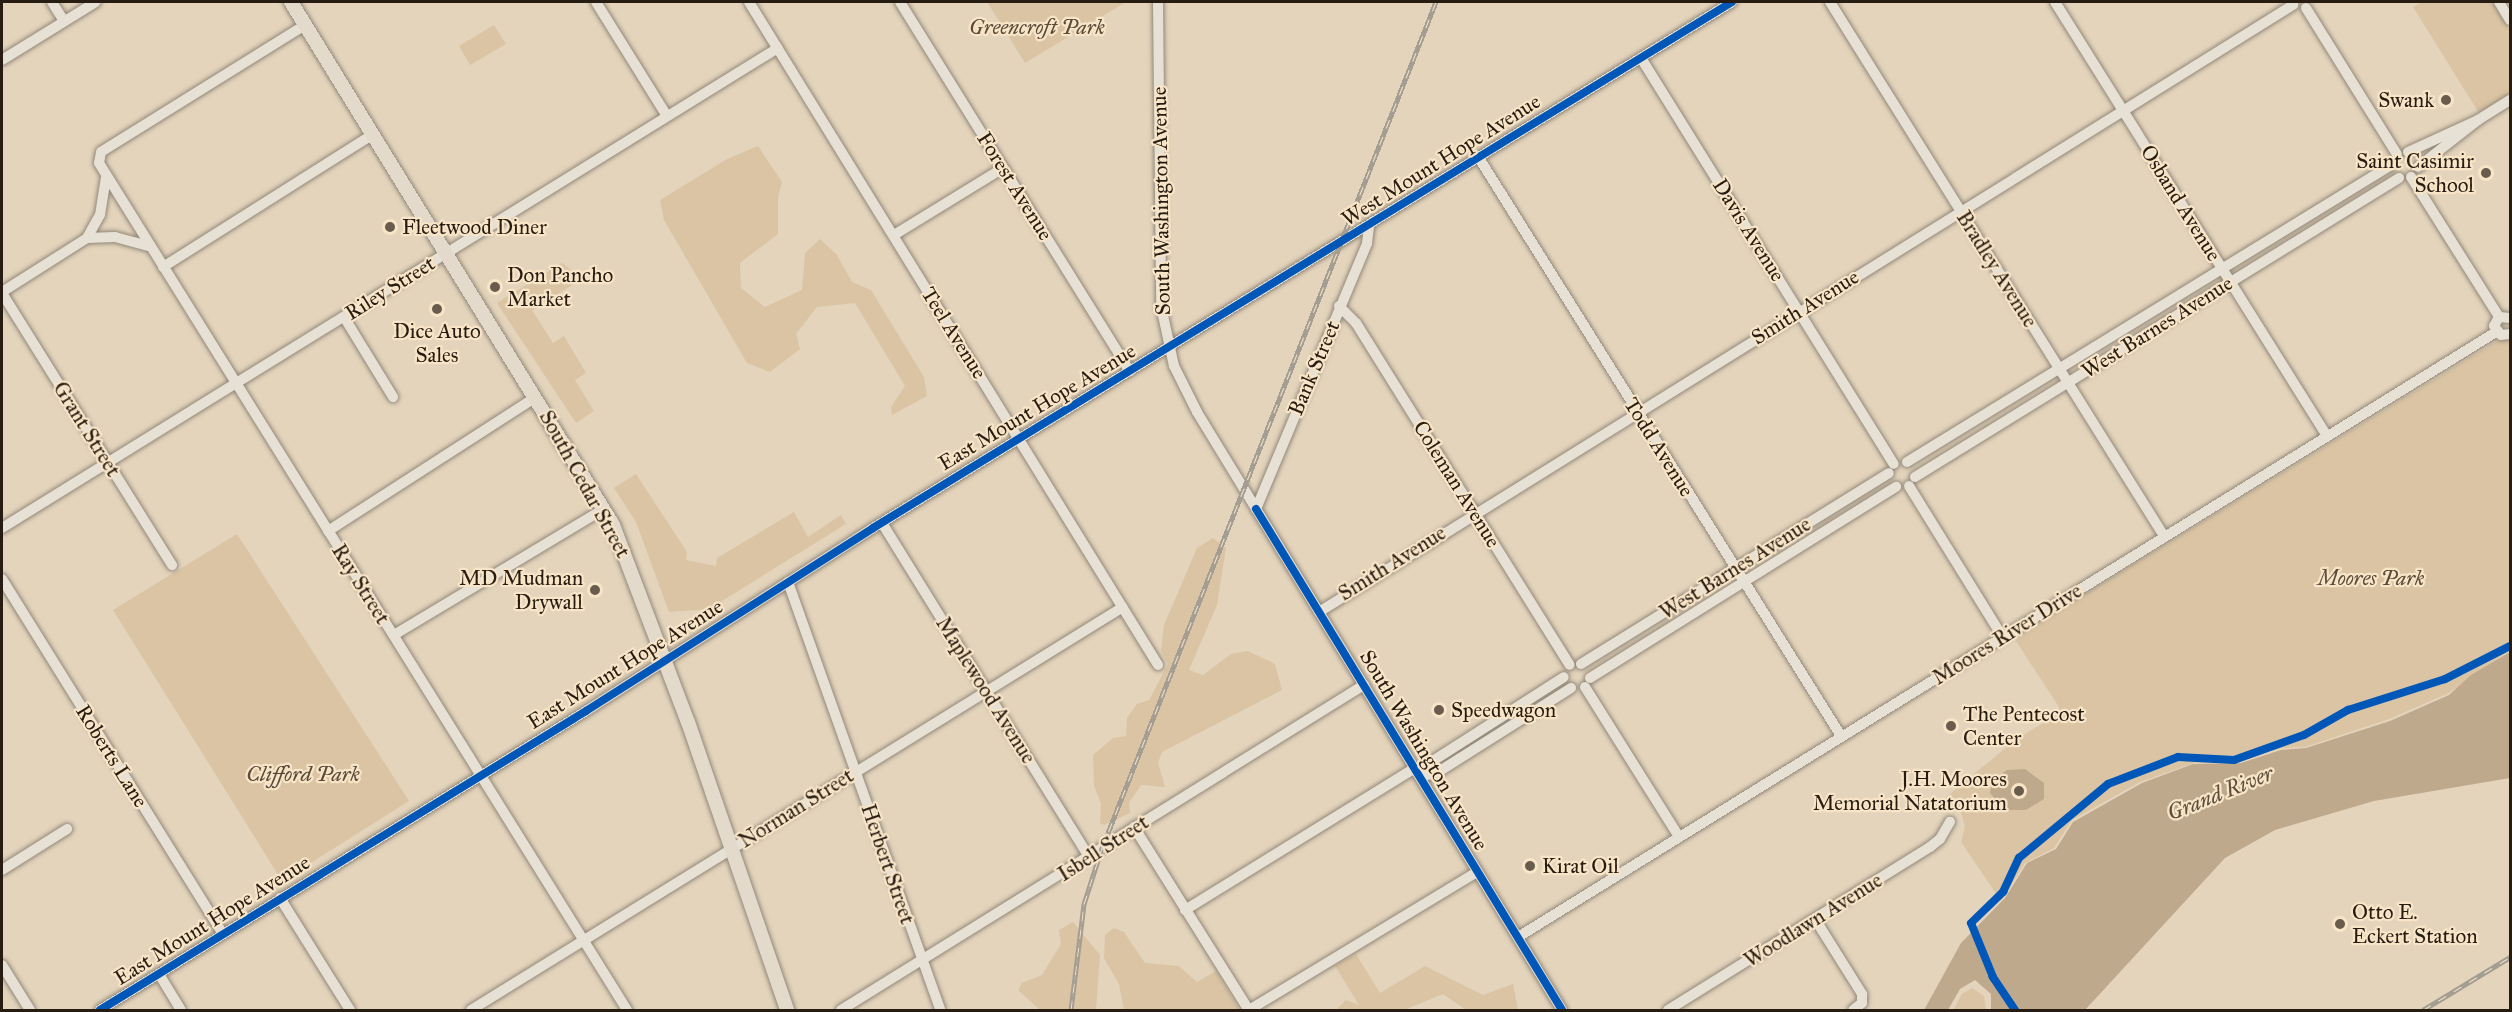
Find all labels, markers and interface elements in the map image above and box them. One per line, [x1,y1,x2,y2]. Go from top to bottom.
park label: Greencroft Park [969,14,1105,40]
street label: South Washington Avenue [1146,86,1176,316]
place label: Swank [2378,87,2434,113]
street label: West Mount Hope Avenue [1337,89,1545,231]
marker: Swank [2439,93,2453,107]
street label: Forest Avenue [972,127,1058,245]
street label: Osband Avenue [2135,140,2227,266]
place label: Saint Casimir School [2356,148,2474,198]
marker: Saint Casimir School [2479,166,2493,180]
street label: Davis Avenue [1707,174,1791,286]
street label: Bradley Avenue [1951,206,2043,332]
place label: Fleetwood Diner [402,214,547,240]
marker: Fleetwood Diner [383,220,397,234]
street label: Riley Street [340,250,440,326]
place label: Don Pancho Market [507,262,613,312]
street label: Smith Avenue [1747,264,1863,350]
street label: West Barnes Avenue [2077,270,2237,384]
marker: Don Pancho Market [488,280,502,294]
street label: Teel Avenue [916,282,992,384]
marker: Dice Auto Sales [430,302,444,316]
street label: Bank Street [1283,317,1345,419]
place label: Dice Auto Sales [393,318,481,368]
street label: East Mount Hope Avenue [934,338,1140,476]
street label: Grant Street [48,377,126,481]
street label: Todd Avenue [1619,393,1699,501]
street label: South Cedar Street [534,406,636,562]
street label: Coleman Avenue [1408,416,1506,552]
street label: West Barnes Avenue [1655,511,1815,625]
street label: Smith Avenue [1334,520,1450,606]
street label: Ray Street [326,539,396,629]
place label: MD Mudman Drywall [459,565,583,615]
park label: Moores Park [2318,565,2424,591]
street label: Moores River Drive [1928,578,2086,690]
marker: MD Mudman Drywall [588,583,602,597]
street label: East Mount Hope Avenue [523,594,727,734]
street label: Maplewood Avenue [931,612,1041,768]
street label: South Washington Avenue [1354,645,1494,855]
place label: Speedwagon [1451,697,1556,723]
street label: Roberts Lane [71,700,153,812]
place label: The Pentecost Center [1963,701,2085,751]
marker: Speedwagon [1432,703,1446,717]
marker: The Pentecost Center [1944,719,1958,733]
water label: Grand River [2163,760,2277,826]
park label: Clifford Park [246,761,360,787]
street label: Norman Street [734,763,858,853]
place label: J.H. Moores Memorial Natatorium [1813,766,2007,816]
marker: J.H. Moores Memorial Natatorium [2012,784,2026,798]
street label: Herbert Street [856,801,920,927]
street label: Isbell Street [1053,809,1153,887]
street label: East Mount Hope Avenue [110,850,314,990]
place label: Kirat Oil [1542,853,1619,879]
marker: Kirat Oil [1523,859,1537,873]
street label: Woodlawn Avenue [1739,867,1887,973]
place label: Otto E. Eckert Station [2352,899,2478,949]
marker: Otto E. Eckert Station [2333,917,2347,931]

